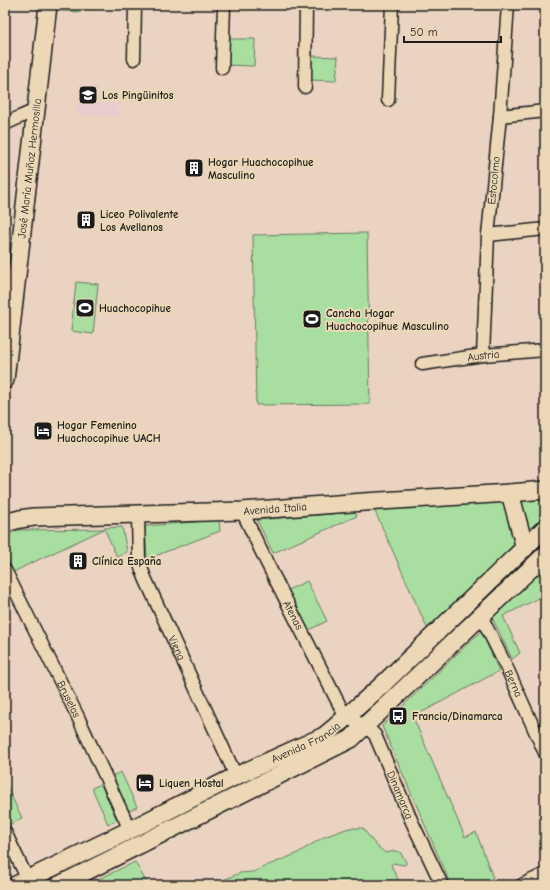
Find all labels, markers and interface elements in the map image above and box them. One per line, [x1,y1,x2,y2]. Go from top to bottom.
scale bar [404,18,501,44]
text: 50 m [410,25,438,39]
school or university icon: Los Pingüinitos [77,84,99,106]
place label: Los Pingüinitos [102,89,174,102]
street label: José María Muñoz Hermosilla [15,98,44,239]
place label: Hogar Huachocopihue Masculino [208,156,314,182]
street label: Estocolmo [485,156,503,205]
building icon: Hogar Huachocopihue Masculino [183,157,205,179]
place label: Liceo Polivalente Los Avellanos [100,208,179,234]
building icon: Liceo Polivalente Los Avellanos [75,209,97,231]
sports icon: Huachocopihue [74,297,96,319]
place label: Huachocopihue [99,302,172,315]
place label: Cancha Hogar Huachocopihue Masculino [326,307,449,333]
sports icon: Cancha Hogar Huachocopihue Masculino [301,308,323,330]
street label: Austria [466,348,500,364]
place label: Hogar Femenino Huachocopihue UACH [57,419,161,445]
hotel icon: Hogar Femenino Huachocopihue UACH [32,420,54,442]
street label: Avenida Italia [243,500,307,518]
building icon: Clínica España [67,550,89,572]
place label: Clínica España [92,555,161,568]
street label: Atenas [280,598,306,632]
street label: Viena [165,634,188,662]
street label: Berna [502,668,525,699]
street label: Bruselas [54,679,83,720]
bus stop icon: Francia/Dinamarca [387,705,409,727]
place label: Francia/Dinamarca [412,710,503,723]
street label: Avenida Francia [269,719,343,766]
street label: Dinamarca [384,769,416,821]
hotel icon: Liquen Hostal [134,772,156,794]
place label: Liquen Hostal [159,777,224,790]

